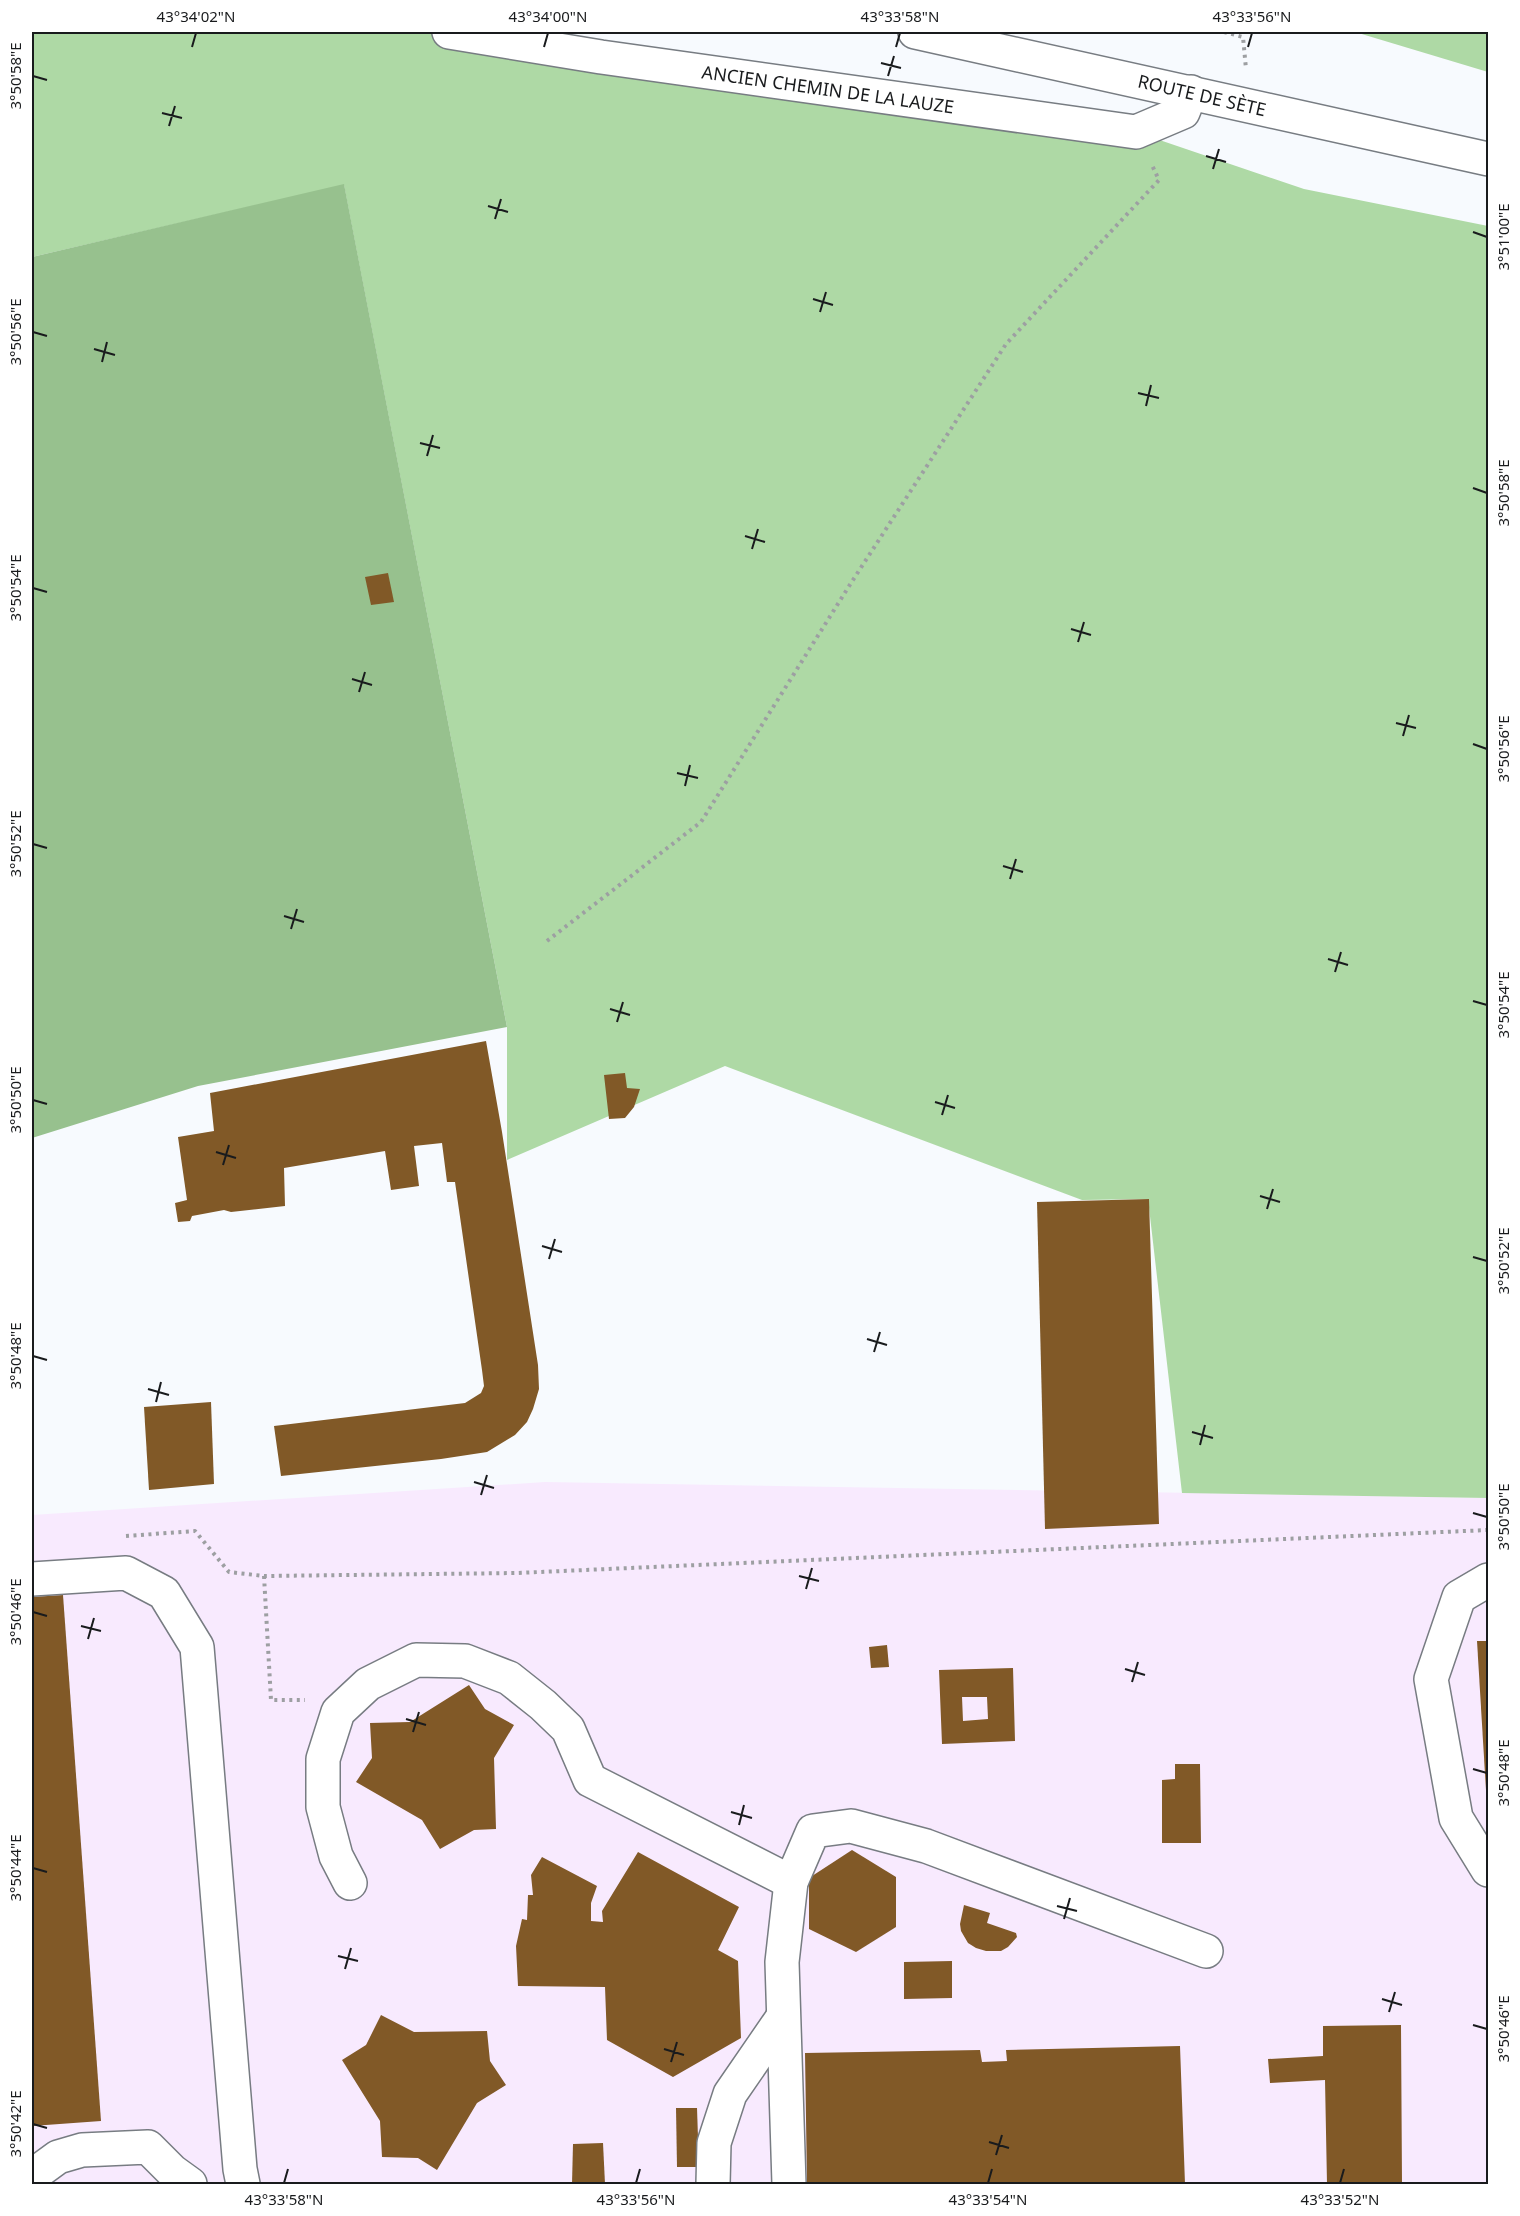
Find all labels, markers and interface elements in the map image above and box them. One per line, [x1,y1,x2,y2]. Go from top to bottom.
text: 43°34'02"N [157,6,235,26]
text: 43°34'00"N [509,6,587,26]
text: 43°33'58"N [861,6,939,26]
text: 43°33'56"N [1213,6,1291,26]
text: 3°50'58"E [5,42,25,110]
street label: ANCIEN CHEMIN DE LA LAUZE [700,59,956,119]
street label: ROUTE DE SÈTE [1136,69,1268,121]
text: 3°51'00"E [1493,203,1513,271]
text: 3°50'56"E [5,298,25,366]
text: 3°50'58"E [1493,459,1513,527]
text: 3°50'54"E [5,554,25,622]
text: 3°50'56"E [1493,715,1513,783]
text: 3°50'52"E [5,810,25,878]
text: 3°50'54"E [1493,971,1513,1039]
text: 3°50'50"E [5,1066,25,1134]
text: 3°50'52"E [1493,1227,1513,1295]
text: 3°50'48"E [5,1322,25,1390]
text: 3°50'50"E [1493,1483,1513,1551]
text: 3°50'46"E [5,1578,25,1646]
text: 3°50'48"E [1493,1739,1513,1807]
text: 3°50'44"E [5,1834,25,1902]
text: 3°50'46"E [1493,1995,1513,2063]
text: 3°50'42"E [5,2090,25,2158]
text: 43°33'58"N [245,2189,323,2209]
text: 43°33'56"N [597,2189,675,2209]
text: 43°33'54"N [949,2189,1027,2209]
text: 43°33'52"N [1301,2189,1379,2209]

